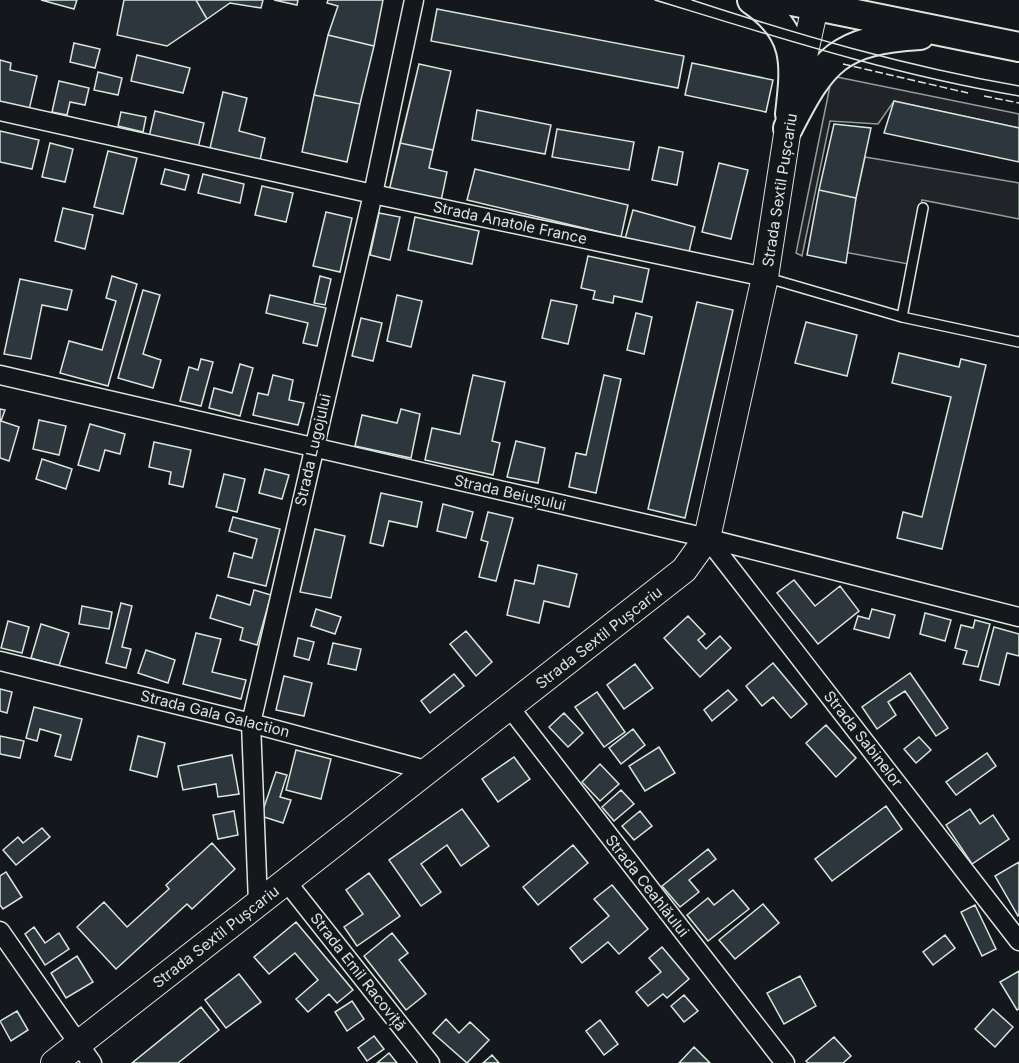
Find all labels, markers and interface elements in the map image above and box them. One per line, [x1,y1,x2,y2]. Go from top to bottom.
street label: Strada Sextil Pușcariu [758,112,801,268]
street label: Strada Anatole France [431,197,589,248]
street label: Strada Lugojului [290,392,335,508]
street label: Strada Beiușului [452,470,568,515]
street label: Strada Sextil Pușcariu [532,582,666,693]
street label: Strada Gala Galaction [139,686,292,741]
street label: Strada Sabinelor [820,687,907,791]
street label: Strada Ceahlăului [602,831,693,941]
street label: Strada Sextil Pușcariu [149,881,283,992]
street label: Strada Emil Racoviță [306,909,410,1035]

